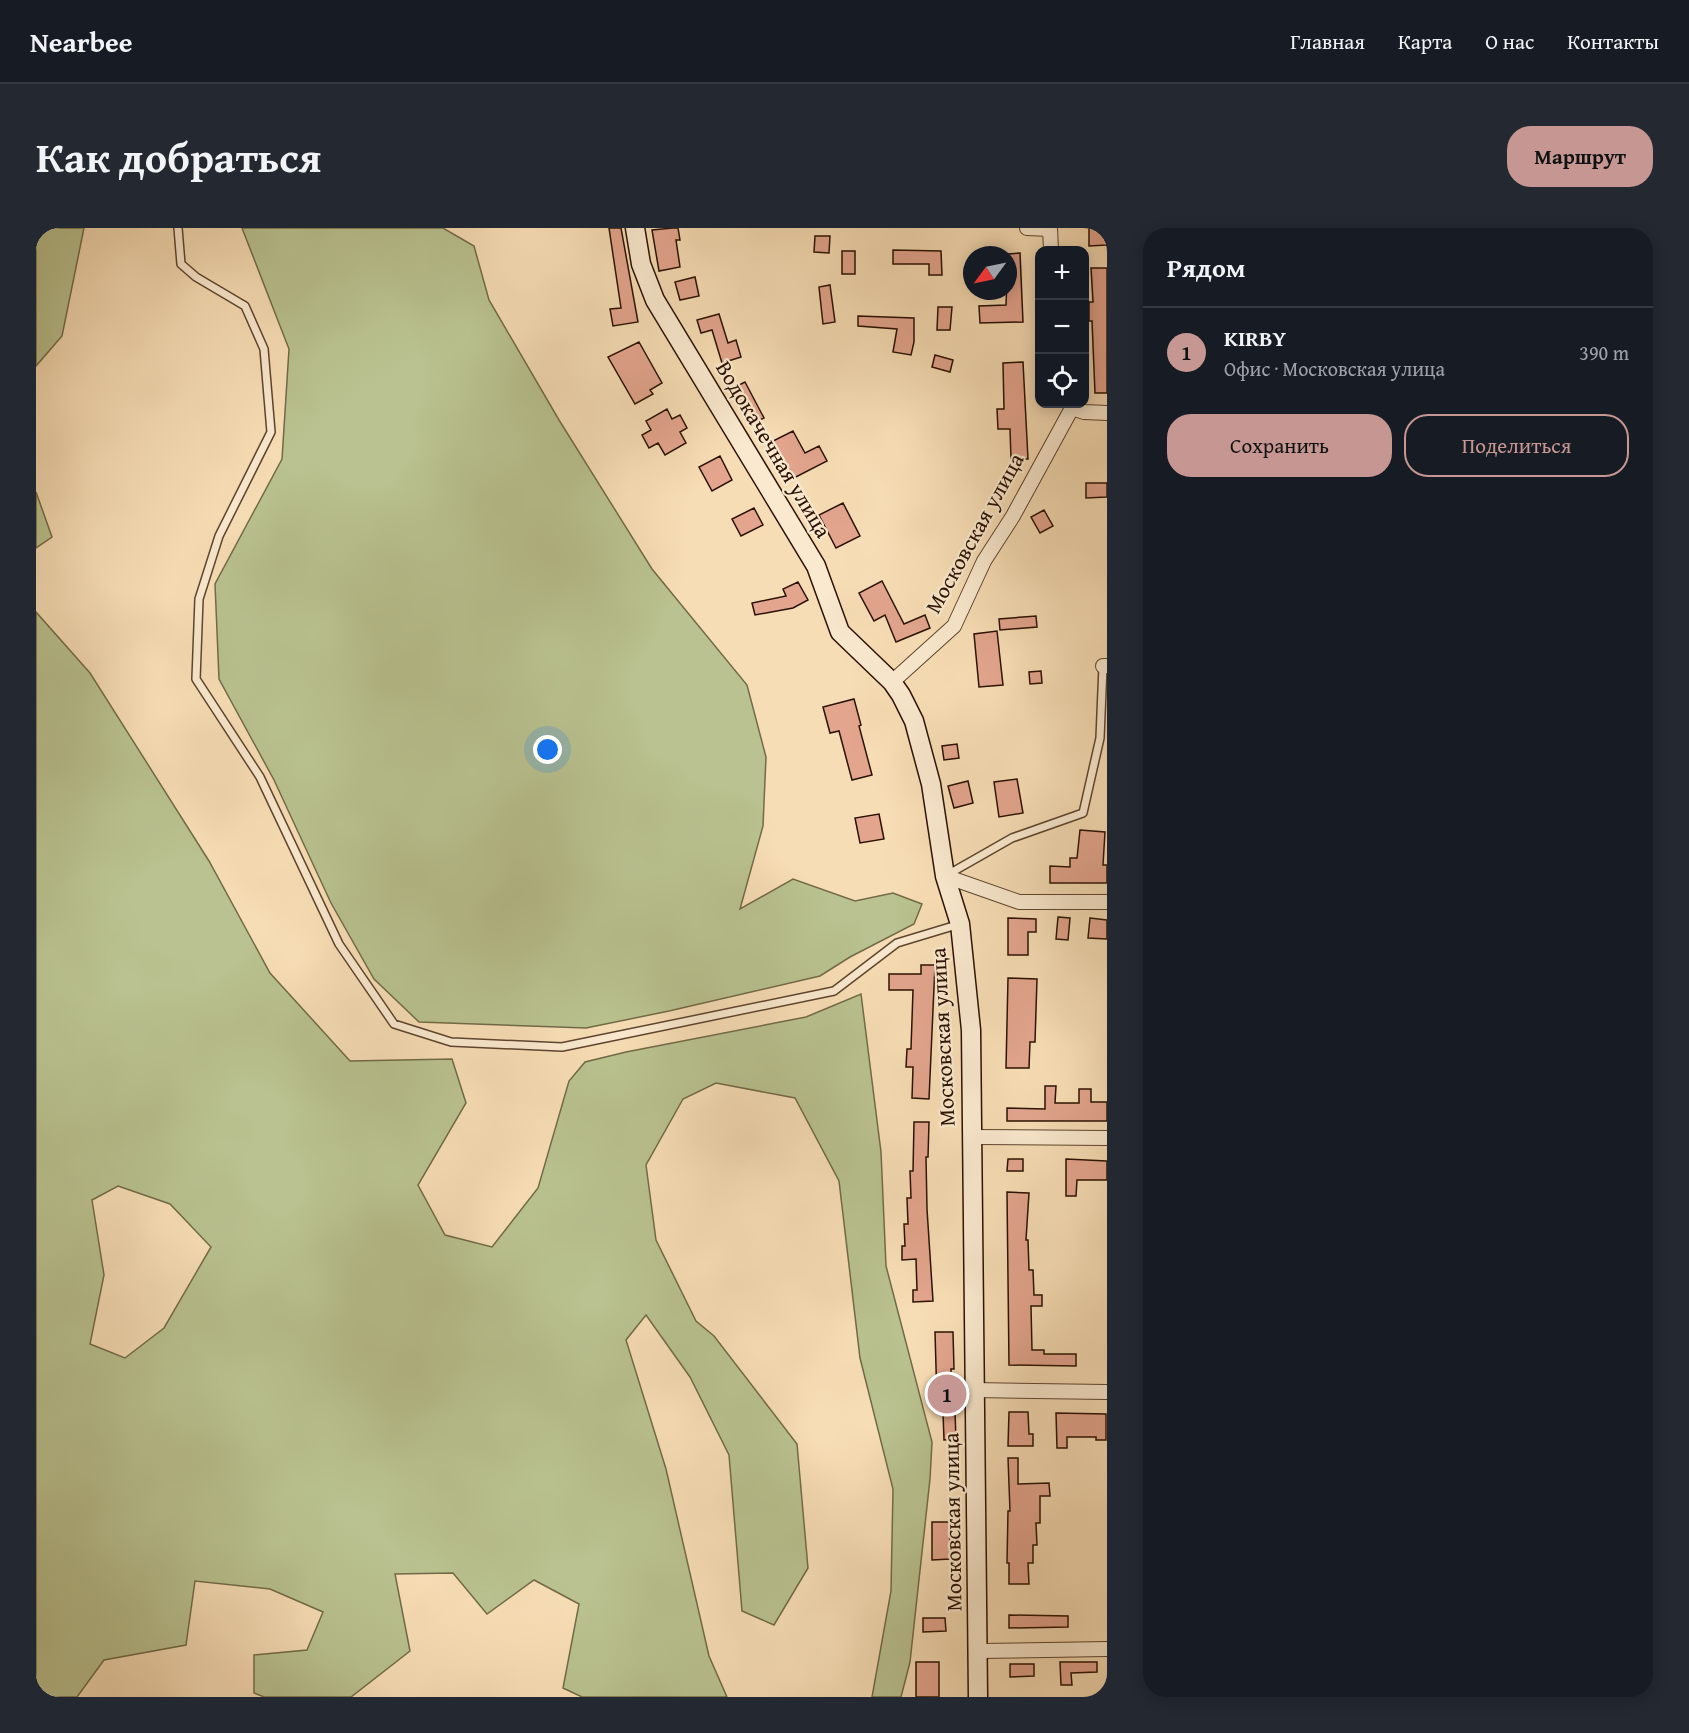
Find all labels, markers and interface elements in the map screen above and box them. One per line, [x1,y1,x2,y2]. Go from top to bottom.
text: Nearbee [30,21,133,62]
text: Главная [1290,26,1365,57]
text: Карта [1398,26,1452,57]
text: О нас [1485,26,1534,57]
text: Контакты [1567,26,1659,57]
text: Как добраться [36,126,321,187]
button: Маршрут [1507,126,1653,187]
north arrow [963,246,1017,300]
map controls [1035,246,1089,408]
button: + [1035,246,1089,300]
text: Рядом [1167,248,1245,287]
button: − [1035,300,1089,354]
text: KIRBY [1224,322,1286,354]
text: 1 [1181,338,1192,367]
text: 390 m [1579,338,1629,367]
street label: Водокачечная улица [708,354,840,544]
button: locate [1035,354,1089,408]
text: Офис · Московская улица [1224,354,1445,383]
button: Сохранить [1167,414,1392,477]
button: Поделиться [1404,414,1629,477]
street label: Московская улица [917,447,1032,619]
your location [533,735,562,764]
street label: Московская улица [921,946,963,1127]
pin: 1 [928,1372,966,1416]
street label: Московская улица [934,1432,970,1612]

